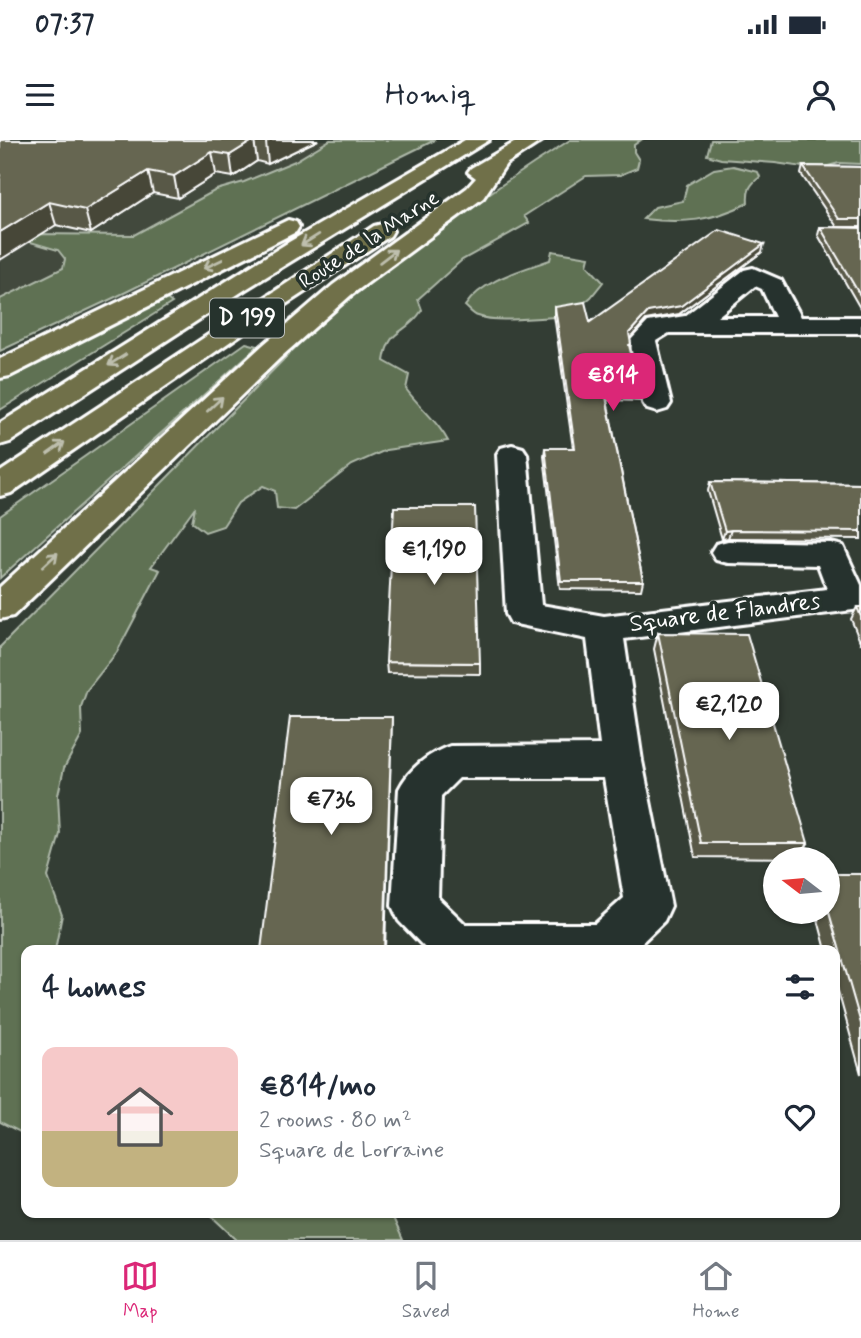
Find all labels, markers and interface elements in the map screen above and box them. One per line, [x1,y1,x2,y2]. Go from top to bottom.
text: 07:37 [35,8,94,42]
text: Homiq [385,74,476,116]
icon: menu [21,76,59,114]
icon: person [802,76,840,114]
street label: Route de la Marne [294,184,444,296]
one-way arrow [300,233,320,247]
one-way arrow [378,248,396,263]
one-way arrow [203,258,224,272]
road number: D 199 [210,298,284,337]
one-way arrow [107,354,127,368]
pin: €814 [572,354,654,413]
text: €814 [587,361,639,391]
one-way arrow [206,396,224,412]
one-way arrow [46,440,65,455]
pin: €1,190 [377,528,491,587]
text: €1,190 [401,535,467,565]
one-way arrow [41,552,59,568]
street label: Square de Flandres [628,586,823,640]
pin: €2,120 [672,682,786,742]
text: €2,120 [695,690,763,720]
pin: €736 [290,778,372,837]
text: €736 [306,785,356,815]
north arrow [763,847,840,924]
map controls [763,847,840,924]
text: 4 homes [42,968,146,1007]
icon: filters [781,968,819,1006]
text: €814/mo [259,1067,376,1106]
icon: home [98,1075,182,1159]
icon: heart [781,1098,819,1136]
text: 2 rooms · 80 m² [259,1106,412,1136]
text: Square de Lorraine [259,1136,444,1166]
tab: Map [121,1257,159,1324]
tab: Saved [402,1257,450,1324]
tab: Home [692,1257,740,1324]

